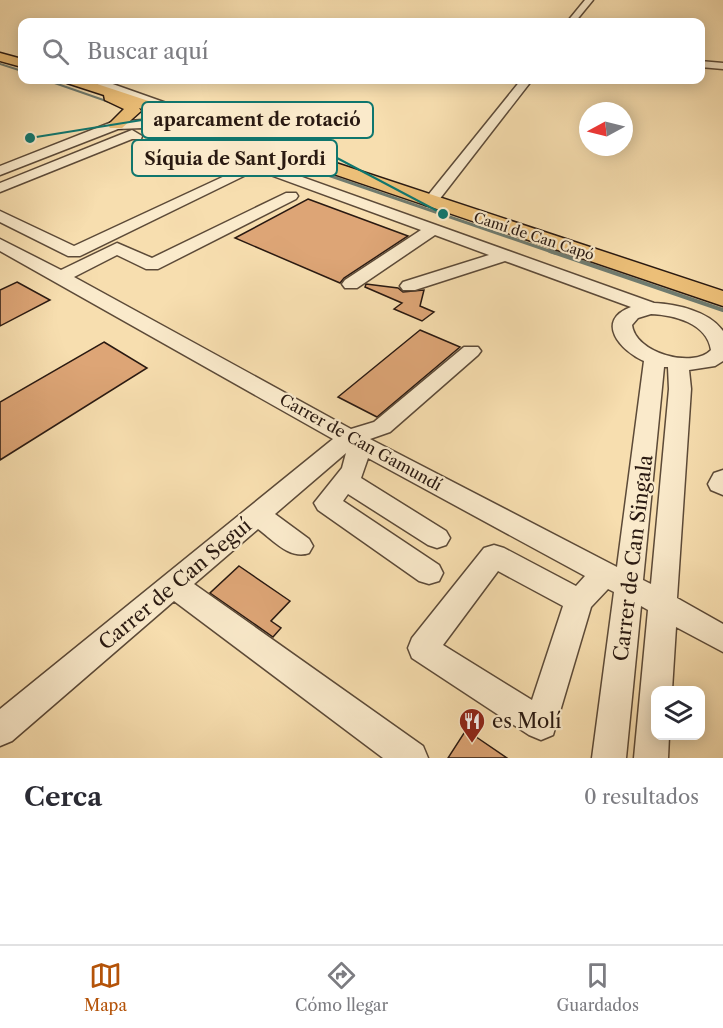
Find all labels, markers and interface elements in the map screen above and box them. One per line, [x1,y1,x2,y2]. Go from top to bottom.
search box [18,18,705,84]
icon: search [39,35,72,68]
text: Buscar aquí [87,38,209,65]
callout: aparcament de rotació [142,102,373,138]
north arrow [579,102,633,156]
text: aparcament de rotació [153,109,361,131]
callout: Síquia de Sant Jordi [132,140,337,176]
text: Síquia de Sant Jordi [144,148,326,170]
street label: Camí de Can Capó [472,208,596,264]
street label: Carrer de Can Gamundí [276,389,446,495]
street label: Carrer de Can Singala [608,453,658,663]
street label: Carrer de Can Seguí [94,513,256,655]
map controls [651,686,705,740]
button: layers [651,686,705,740]
restaurant icon: es Molí [457,706,487,744]
place label: es Molí [492,709,561,733]
text: Cerca [24,781,102,813]
text: 0 resultados [584,785,699,809]
tab: Mapa [84,959,127,1015]
tab: Cómo llegar [295,959,388,1015]
tab: Guardados [556,959,639,1015]

